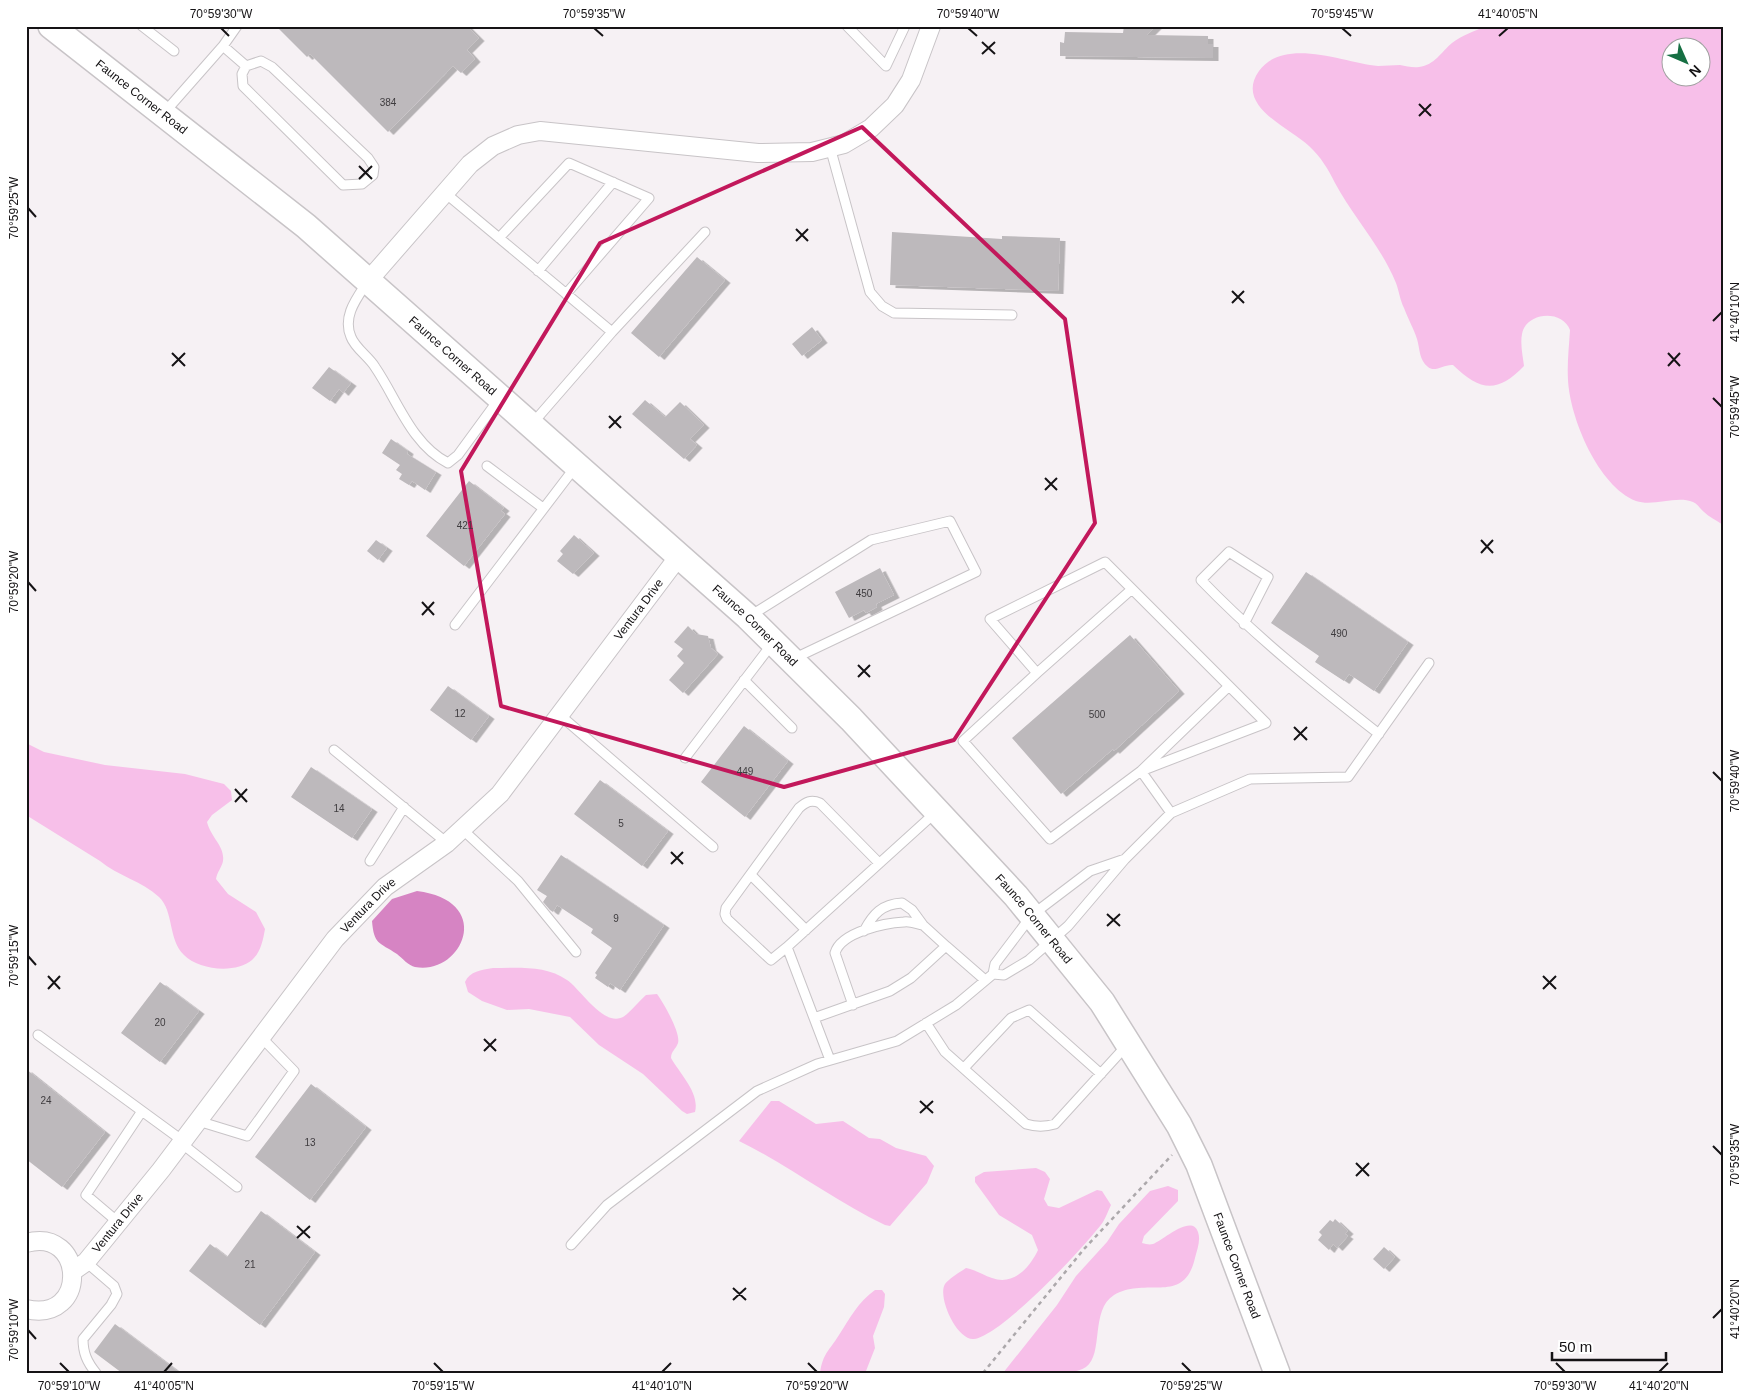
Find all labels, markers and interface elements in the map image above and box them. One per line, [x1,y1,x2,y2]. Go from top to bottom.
text: 70°59'30"W [190,7,253,21]
text: 70°59'35"W [563,7,626,21]
text: 70°59'40"W [937,7,1000,21]
text: 70°59'45"W [1311,7,1374,21]
text: 41°40'05"N [1478,7,1538,21]
north arrow [1662,38,1712,88]
street label: Faunce Corner Road [93,57,190,137]
text: N [1686,62,1704,80]
house number: 384 [380,97,397,108]
text: 70°59'25"W [7,176,21,239]
text: 41°40'10"N [1728,282,1742,342]
street label: Faunce Corner Road [406,313,499,398]
text: 70°59'45"W [1728,375,1742,438]
house number: 421 [457,520,474,531]
text: 70°59'20"W [7,550,21,613]
street label: Ventura Drive [611,576,666,643]
street label: Faunce Corner Road [709,582,800,669]
house number: 450 [856,588,873,599]
house number: 490 [1331,628,1348,639]
house number: 12 [454,708,466,719]
house number: 500 [1089,709,1106,720]
text: 70°59'40"W [1728,749,1742,812]
house number: 449 [737,766,754,777]
house number: 14 [333,803,345,814]
house number: 5 [618,818,624,829]
street label: Faunce Corner Road [992,871,1075,966]
street label: Ventura Drive [337,874,399,936]
house number: 9 [613,913,619,924]
text: 70°59'15"W [7,924,21,987]
house number: 20 [154,1017,166,1028]
house number: 24 [40,1095,52,1106]
text: 70°59'35"W [1728,1123,1742,1186]
house number: 13 [304,1137,316,1148]
street label: Ventura Drive [89,1190,146,1256]
street label: Faunce Corner Road [1210,1211,1263,1321]
house number: 21 [244,1259,256,1270]
text: 41°40'20"N [1728,1279,1742,1339]
text: 70°59'10"W [7,1298,21,1361]
scale bar [1552,1329,1665,1361]
text: 50 m [1559,1338,1592,1355]
text: 70°59'10"W [38,1379,101,1393]
text: 41°40'05"N [134,1379,194,1393]
text: 70°59'15"W [412,1379,475,1393]
text: 41°40'10"N [632,1379,692,1393]
text: 70°59'20"W [786,1379,849,1393]
text: 70°59'25"W [1160,1379,1223,1393]
text: 70°59'30"W [1534,1379,1597,1393]
text: 41°40'20"N [1629,1379,1689,1393]

